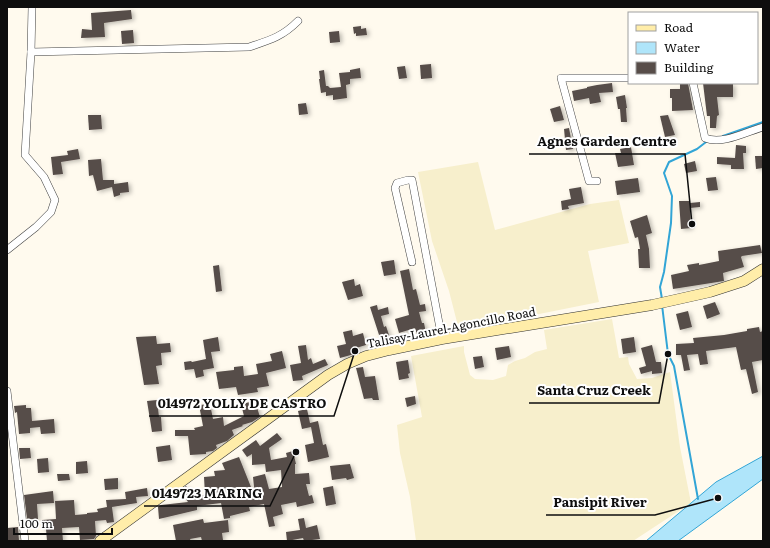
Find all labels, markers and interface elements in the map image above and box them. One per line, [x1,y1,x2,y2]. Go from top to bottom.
legend [628,12,758,84]
text: Road [664,18,694,36]
text: Water [664,38,700,56]
text: Building [664,58,714,76]
callout: Agnes Garden Centre [529,129,685,154]
text: Agnes Garden Centre [537,131,677,150]
street label: Talisay-Laurel-Agoncillo Road [365,302,538,352]
callout: Santa Cruz Creek [529,378,659,403]
text: Santa Cruz Creek [537,380,651,399]
callout: 014972 YOLLY DE CASTRO [149,391,334,416]
text: 014972 YOLLY DE CASTRO [158,393,326,412]
callout: 0149723 MARING [144,481,270,506]
text: 0149723 MARING [152,483,262,502]
callout: Pansipit River [546,490,655,515]
text: Pansipit River [553,492,647,511]
scale bar [14,510,112,536]
text: 100 m [20,514,53,532]

